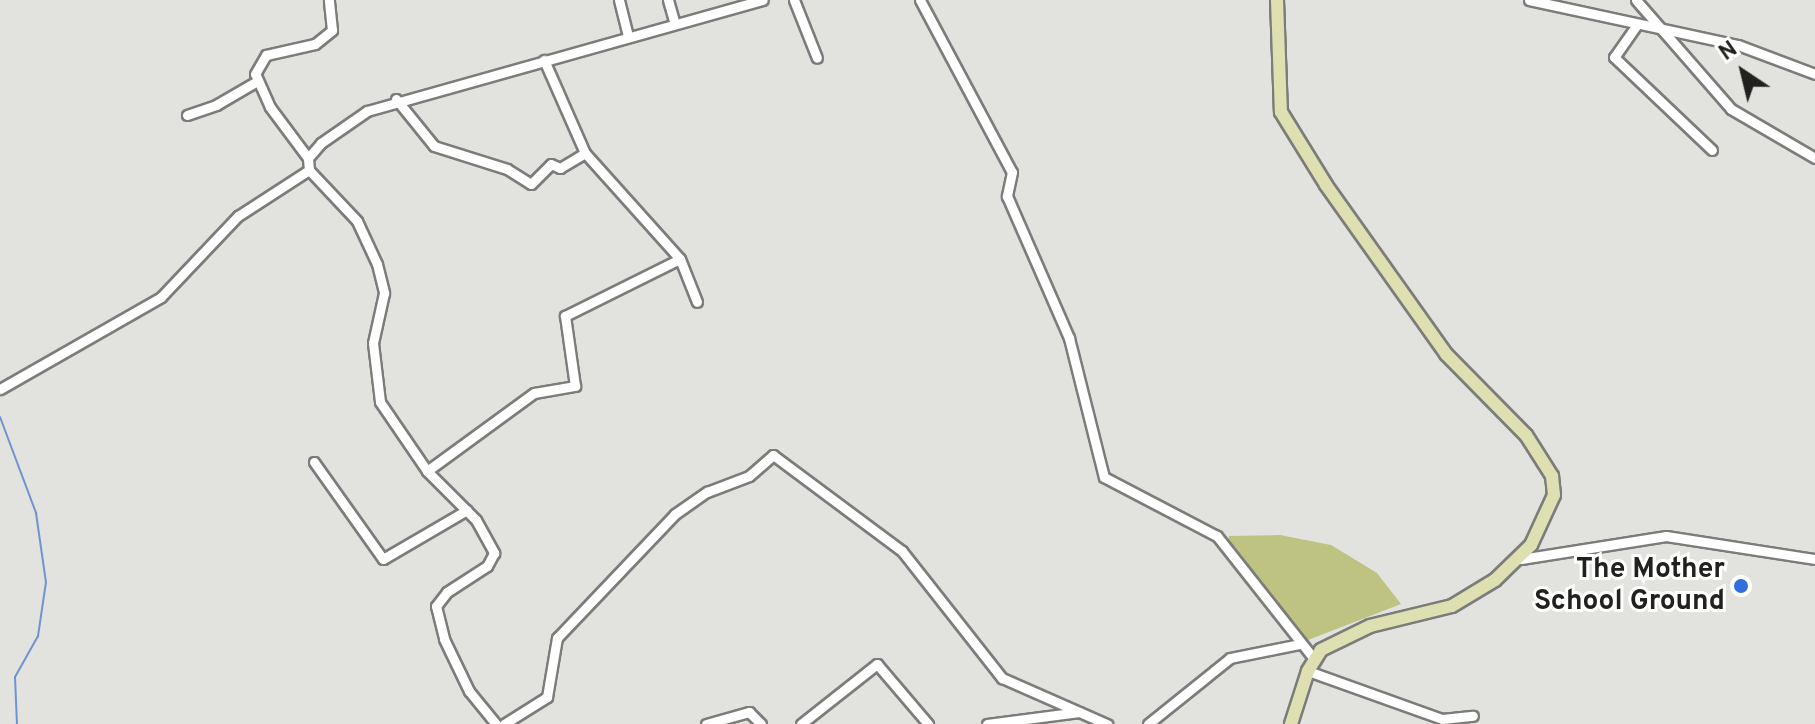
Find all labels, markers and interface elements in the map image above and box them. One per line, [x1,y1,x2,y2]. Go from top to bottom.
north arrow [1703,32,1783,112]
text: N [1715,36,1743,68]
place label: The Mother School Ground [1534,553,1725,619]
marker: The Mother School Ground [1732,577,1750,595]

